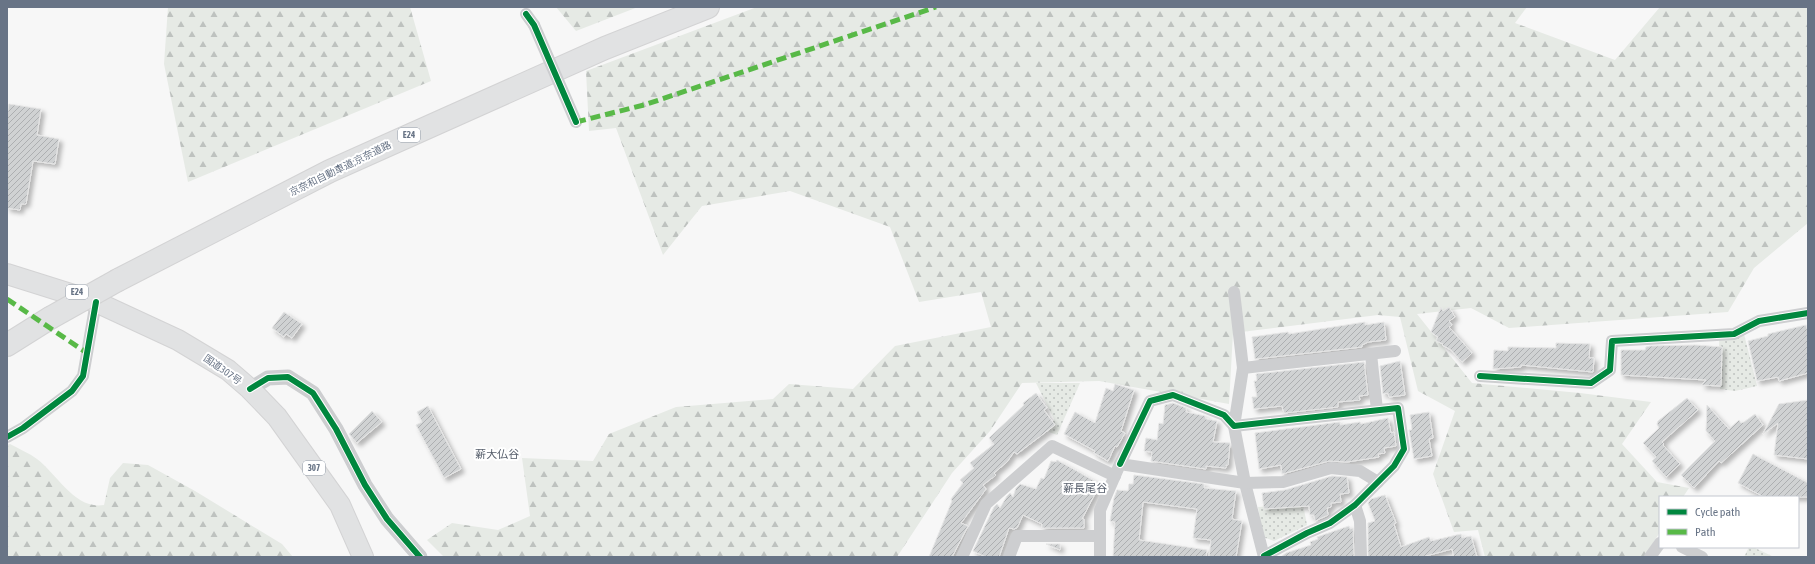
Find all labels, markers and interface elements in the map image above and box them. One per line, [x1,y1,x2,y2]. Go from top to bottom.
road number: E24 [398,128,420,142]
street label: 京奈和自動車道;京奈道路 [288,139,393,198]
road number: E24 [66,285,88,299]
street label: 国道307号 [201,352,244,387]
district label: 薪大仏谷 [475,448,519,460]
road number: 307 [303,461,325,475]
district label: 薪長尾谷 [1063,482,1107,494]
legend [1659,496,1799,548]
text: Cycle path [1695,505,1740,519]
text: Path [1695,525,1716,539]

